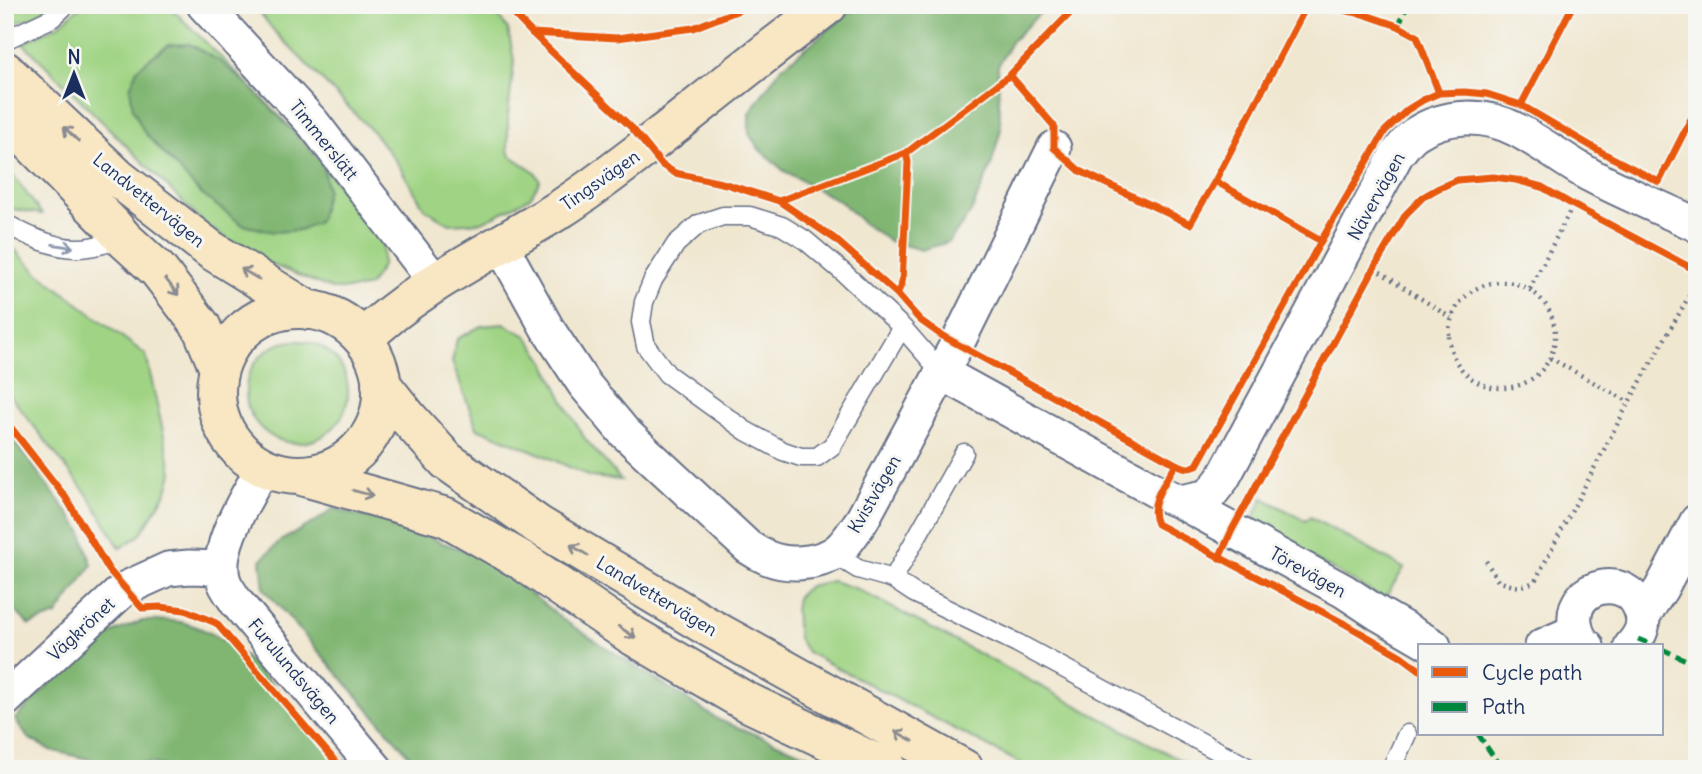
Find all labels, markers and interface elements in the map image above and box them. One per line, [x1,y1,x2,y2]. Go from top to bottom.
north arrow [38,38,108,108]
text: N [67,45,81,69]
street label: Timmerslätt [285,95,363,185]
one-way arrow [63,125,80,142]
street label: Tingsvägen [556,144,644,216]
street label: Landvettervägen [88,148,210,252]
street label: Nävervägen [1342,148,1410,244]
one-way arrow [51,240,73,253]
one-way arrow [240,266,260,280]
one-way arrow [164,278,179,296]
street label: Kvistvägen [842,451,906,537]
one-way arrow [352,487,374,500]
street label: Törevägen [1266,542,1350,602]
one-way arrow [570,543,590,557]
street label: Landvettervägen [592,551,722,641]
street label: Vägkrönet [43,592,119,666]
street label: Furulundsvägen [243,614,345,728]
one-way arrow [617,625,637,639]
legend [1418,644,1664,736]
text: Cycle path [1482,659,1582,686]
text: Path [1482,693,1525,720]
one-way arrow [895,729,915,743]

